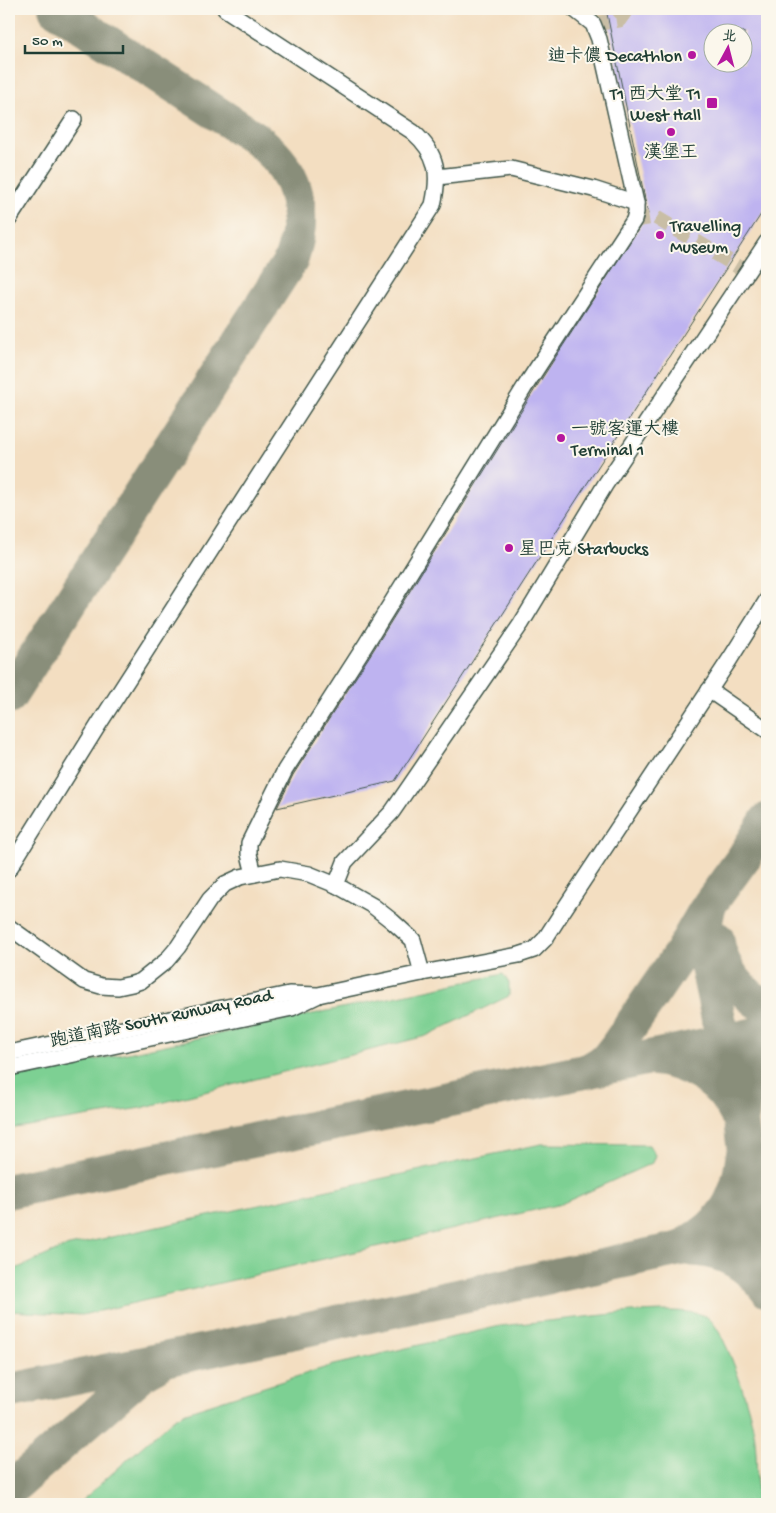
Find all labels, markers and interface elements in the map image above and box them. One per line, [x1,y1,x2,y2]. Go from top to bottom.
scale bar [25,22,122,54]
north arrow [704,22,754,72]
text: 北 [721,28,737,47]
text: 50 m [32,33,63,51]
place label: 迪卡儂 Decathlon [548,46,682,68]
marker: 迪卡儂 Decathlon [686,49,698,61]
place label: T1 西大堂 T1 West Hall [609,84,701,127]
marker: T1 西大堂 T1 West Hall [705,96,719,110]
marker: 漢堡王 [665,126,677,138]
place label: 漢堡王 [644,142,698,164]
place label: Travelling Museum [669,217,741,259]
marker: Travelling Museum [654,229,666,241]
place label: 一號客運大樓 Terminal 1 [570,419,679,462]
marker: 一號客運大樓 Terminal 1 [555,432,567,444]
place label: 星巴克 Starbucks [519,539,649,561]
marker: 星巴克 Starbucks [503,542,515,554]
street label: 跑道南路 South Runway Road [48,984,276,1053]

